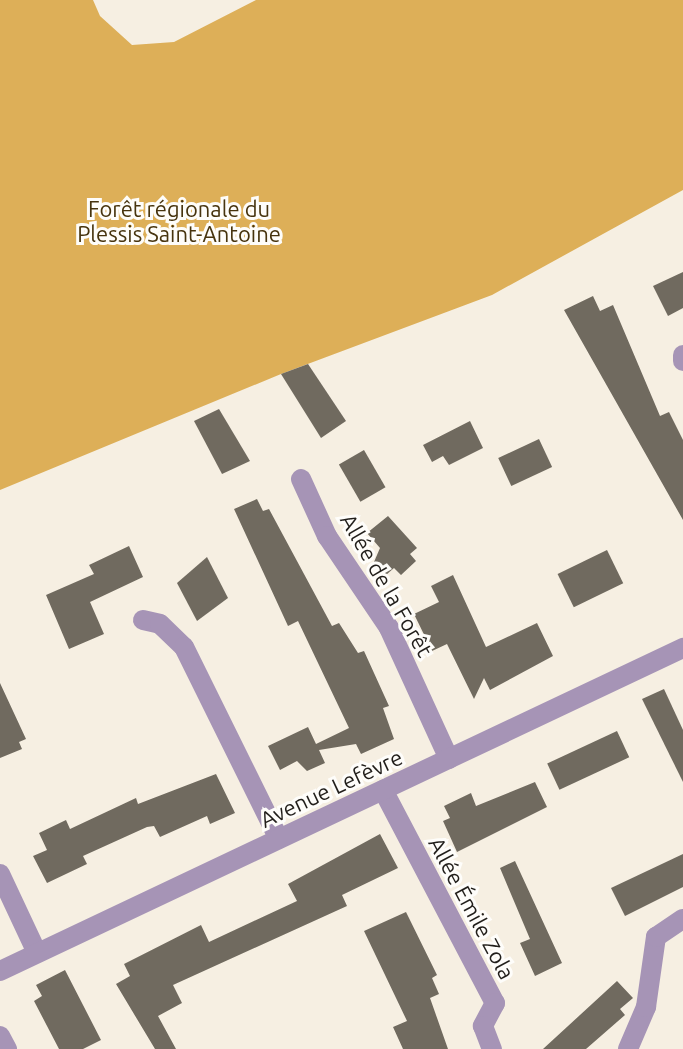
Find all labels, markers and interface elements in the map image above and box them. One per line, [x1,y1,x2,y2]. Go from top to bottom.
park label: Forêt régionale du Plessis Saint-Antoine [77,195,281,246]
street label: Allée de la Forêt [335,509,439,661]
street label: Avenue Lefèvre [256,743,406,833]
street label: Allée Émile Zola [423,832,521,984]

